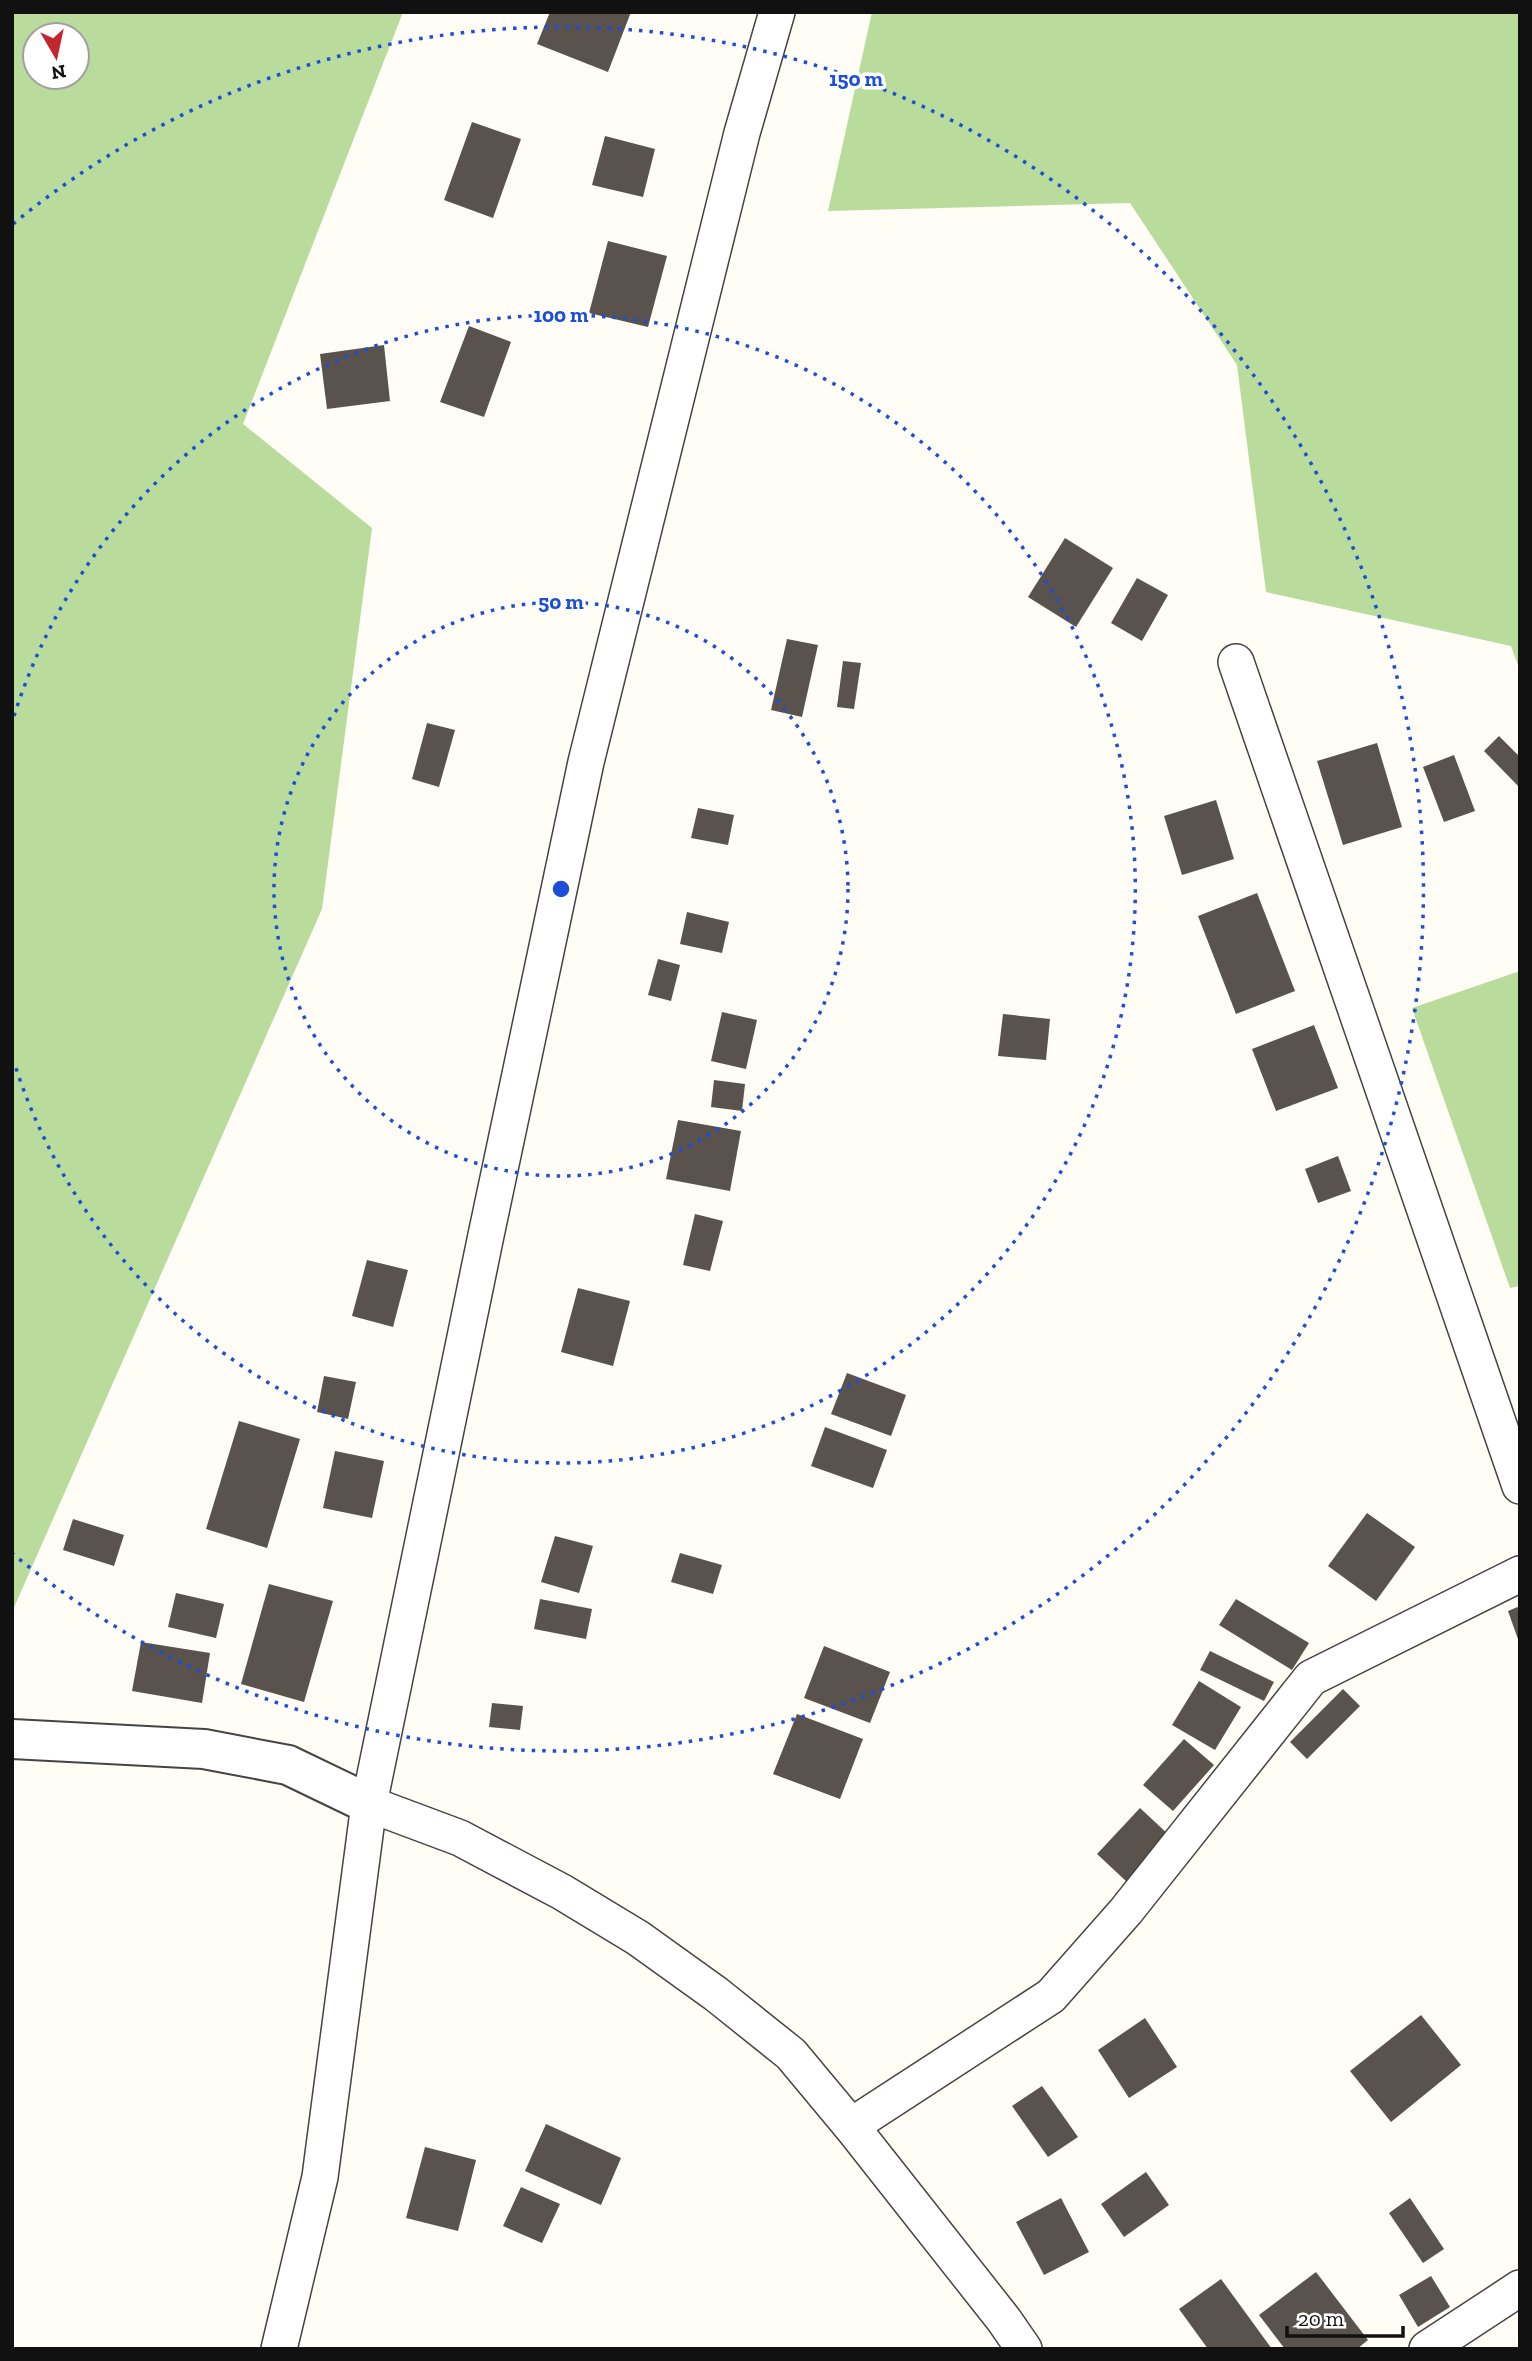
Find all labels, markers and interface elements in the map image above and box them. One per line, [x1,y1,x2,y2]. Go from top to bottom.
north arrow [21,21,91,91]
text: N [50,60,68,85]
text: 150 m [829,66,884,91]
text: 100 m [534,302,589,327]
text: 50 m [538,589,584,614]
centre of rings [549,877,573,901]
scale bar [1287,2294,1402,2338]
text: 20 m [1298,2306,1344,2331]

